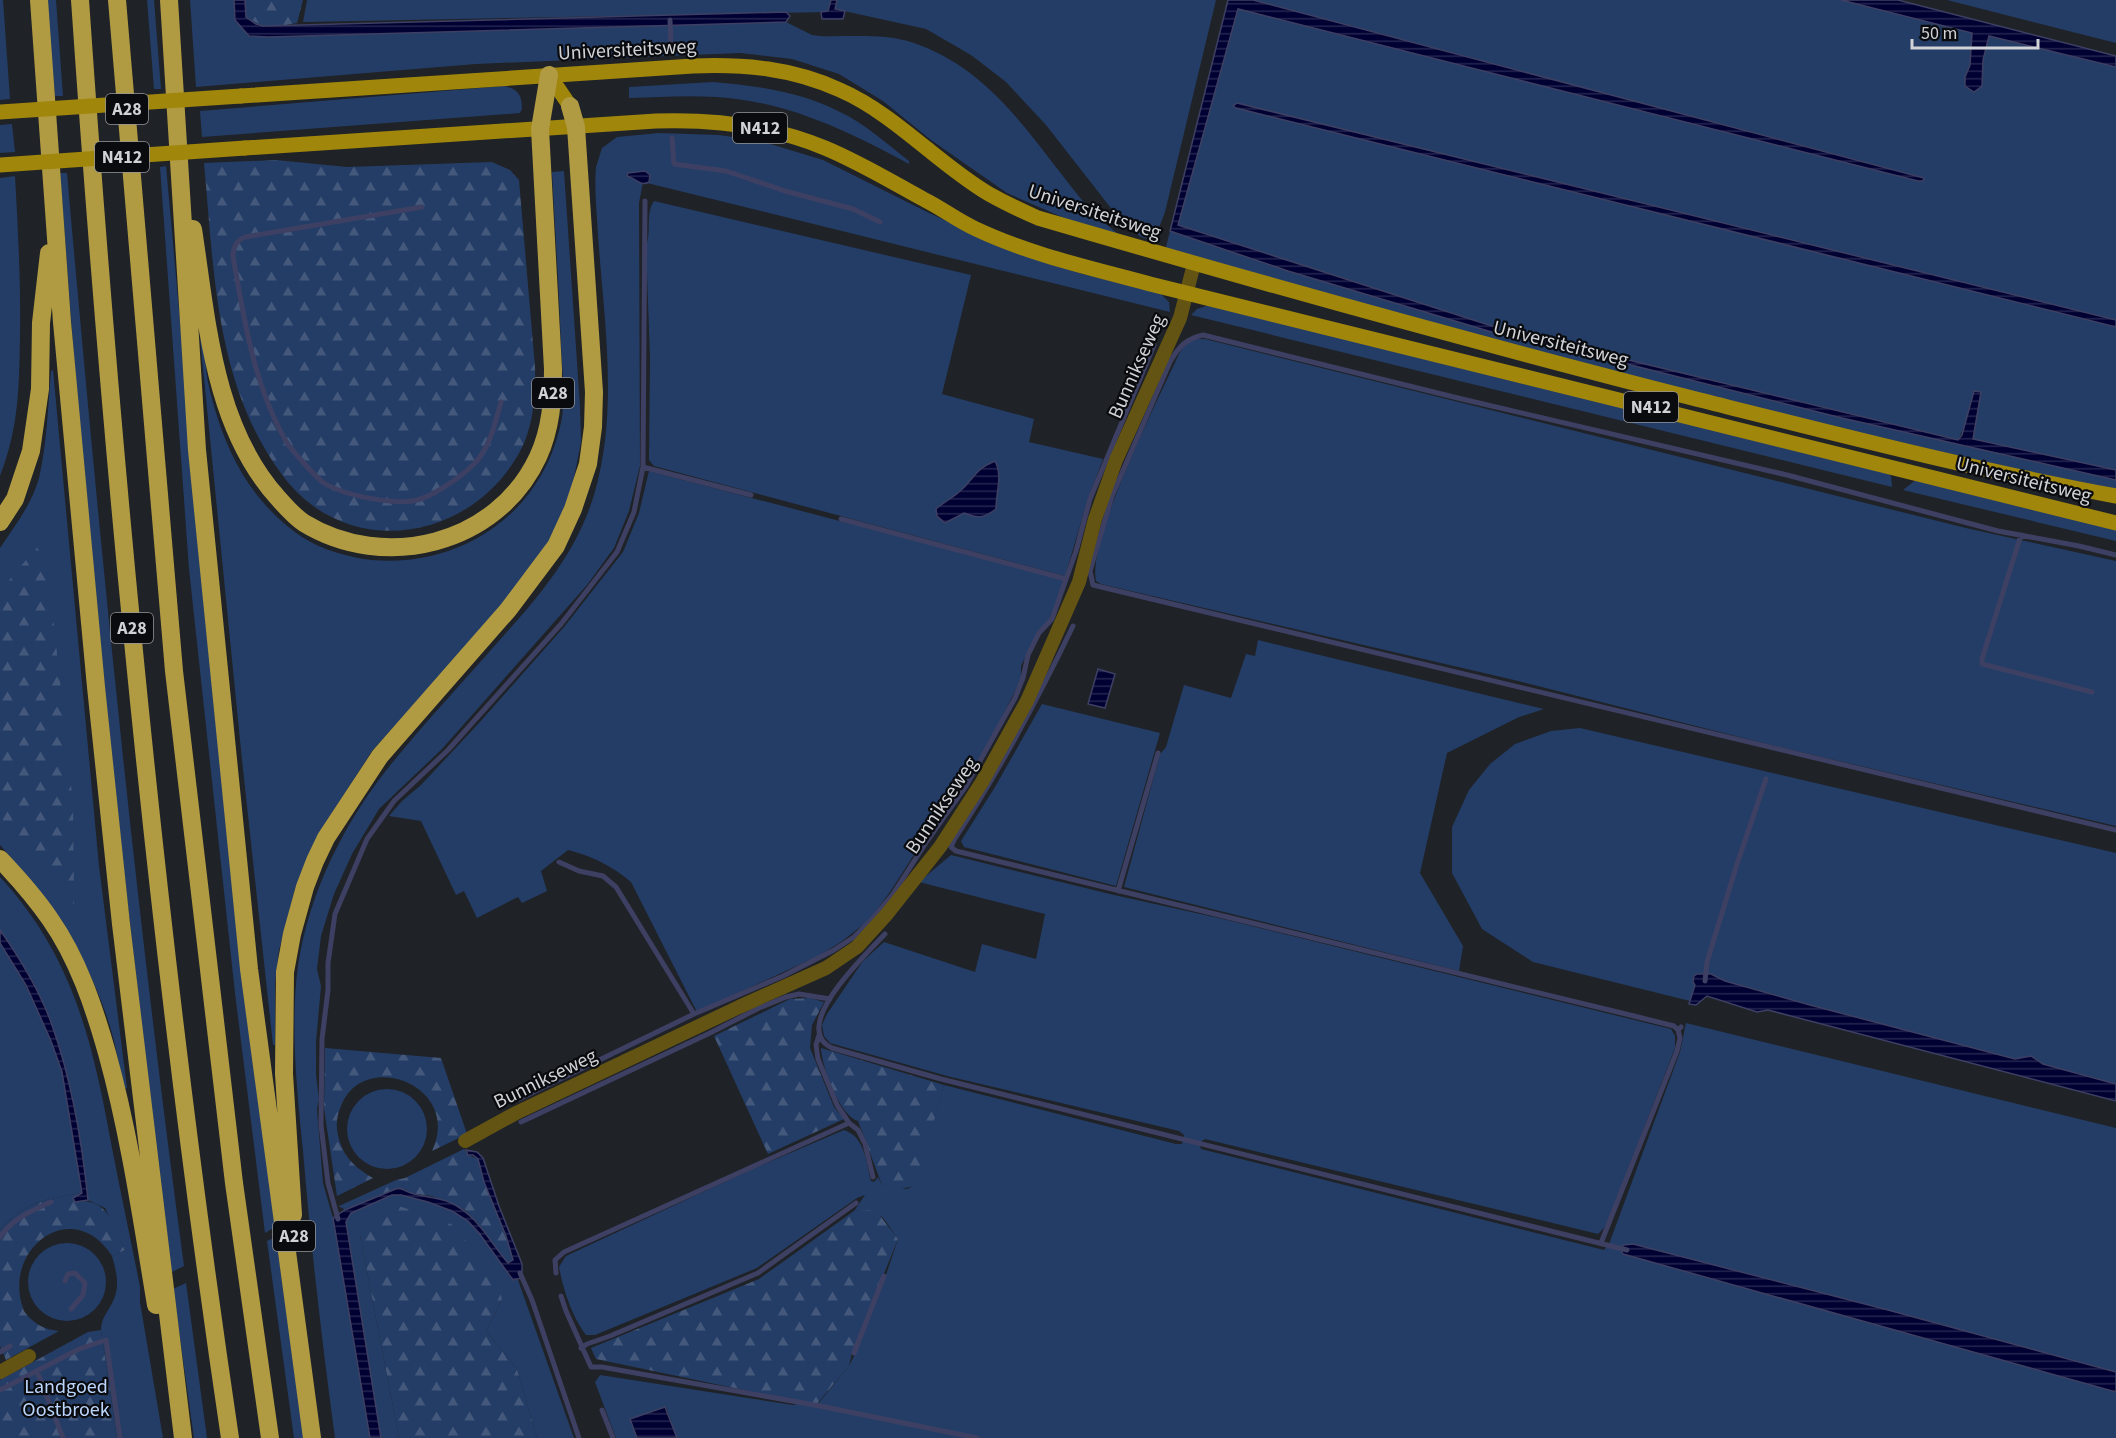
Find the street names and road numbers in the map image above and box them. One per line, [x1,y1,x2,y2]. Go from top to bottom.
street label: Universiteitsweg [557,32,697,68]
road number: A28 [106,94,148,124]
road number: N412 [733,113,787,143]
road number: N412 [95,142,149,172]
street label: Universiteitsweg [1025,177,1165,247]
street label: Bunnikseweg [1101,310,1172,423]
street label: Universiteitsweg [1490,314,1631,374]
road number: A28 [532,378,574,408]
road number: N412 [1624,392,1678,422]
street label: Universiteitsweg [1953,450,2094,510]
road number: A28 [111,613,153,643]
street label: Bunnikseweg [899,751,985,860]
street label: Bunnikseweg [489,1042,602,1116]
road number: A28 [273,1221,315,1251]

